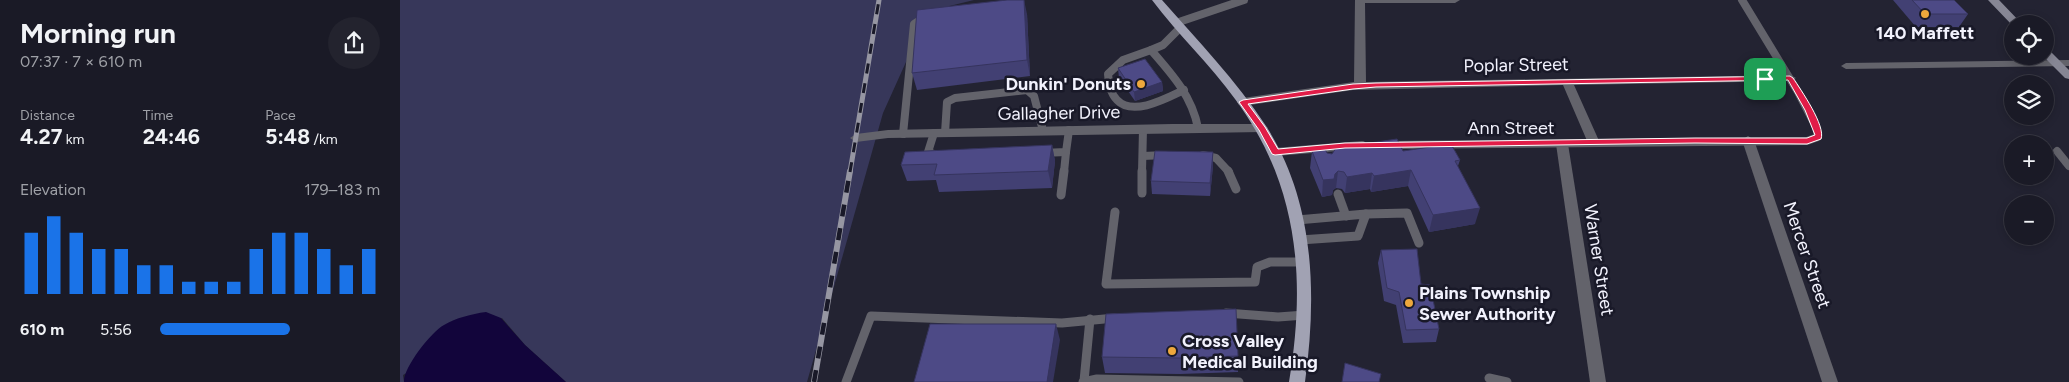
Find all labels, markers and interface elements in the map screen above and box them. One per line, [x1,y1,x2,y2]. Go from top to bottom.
marker: 140 Maffett [1919,8,1931,20]
map controls [2004,15,2054,245]
button: locate [2004,15,2054,65]
text: Morning run [20,16,176,50]
button: share [328,17,380,69]
place label: 140 Maffett [1876,22,1974,44]
text: 07:37 · 7 × 610 m [20,52,142,71]
street label: Poplar Street [1463,53,1569,77]
pin [1744,58,1786,100]
icon: arrive [1751,65,1779,93]
place label: Dunkin' Donuts [1006,73,1132,95]
button: layers [2004,75,2054,125]
marker: Dunkin' Donuts [1135,78,1147,90]
street label: Gallagher Drive [998,101,1121,125]
text: Distance [20,107,75,124]
text: Time [143,107,173,124]
text: Pace [265,107,296,124]
street label: Ann Street [1467,117,1555,139]
text: 4.27 [20,124,62,149]
text: 24:46 [143,124,200,149]
text: 5:48 [265,124,310,149]
text: km [62,131,85,148]
text: /km [310,131,338,148]
button: + [2004,135,2054,185]
text: Elevation [20,180,86,199]
text: 179–183 m [304,180,380,199]
button: − [2004,195,2054,245]
street label: Mercer Street [1778,199,1836,312]
street label: Warner Street [1579,203,1619,318]
place label: Plains Township Sewer Authority [1419,282,1556,325]
marker: Plains Township Sewer Authority [1403,297,1415,309]
text: 610 m [20,320,64,339]
text: 5:56 [100,320,132,339]
place label: Cross Valley Medical Building [1182,330,1318,373]
marker: Cross Valley Medical Building [1166,345,1178,357]

